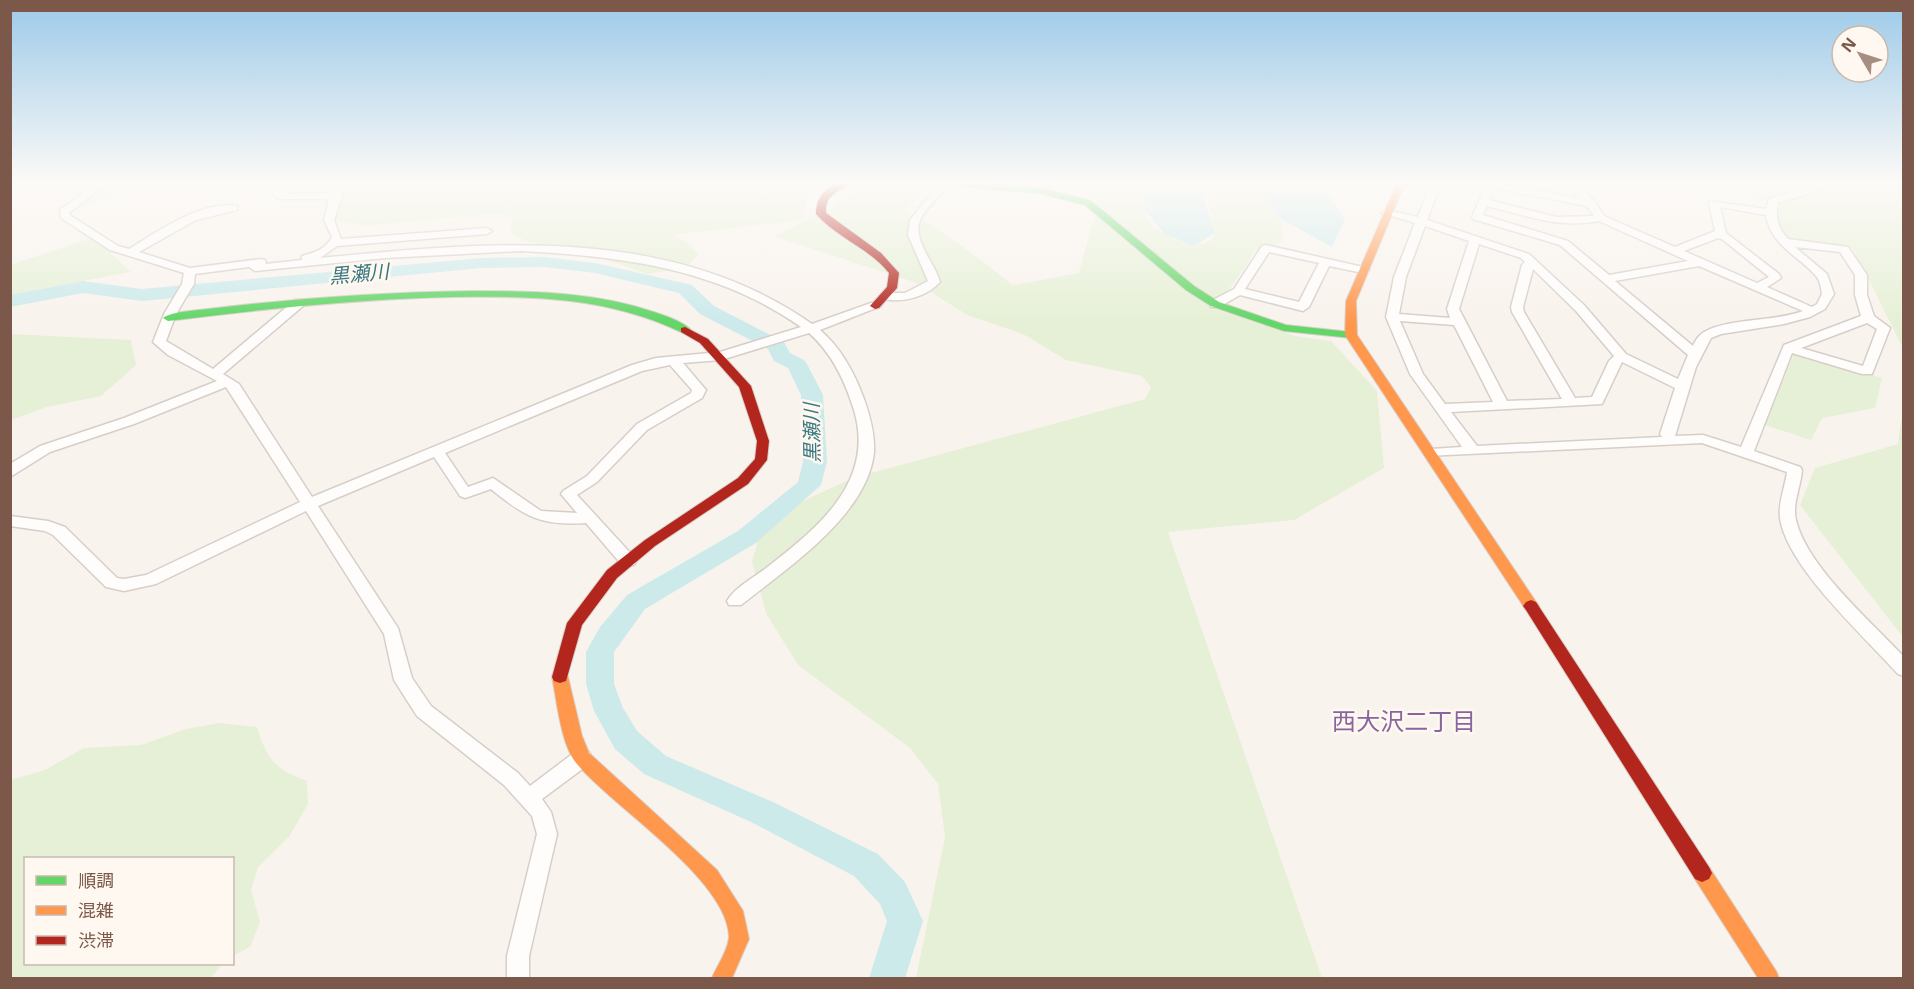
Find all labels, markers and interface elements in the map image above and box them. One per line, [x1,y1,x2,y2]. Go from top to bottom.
north arrow [1830,24,1890,84]
text: N [1836,33,1861,57]
water label: 黒瀬川 [328,257,392,290]
water label: 黒瀬川 [797,401,826,463]
district label: 西大沢二丁目 [1332,704,1476,737]
legend [24,857,234,965]
text: 順調 [78,868,114,892]
text: 混雑 [78,898,114,922]
text: 渋滞 [78,928,114,952]

